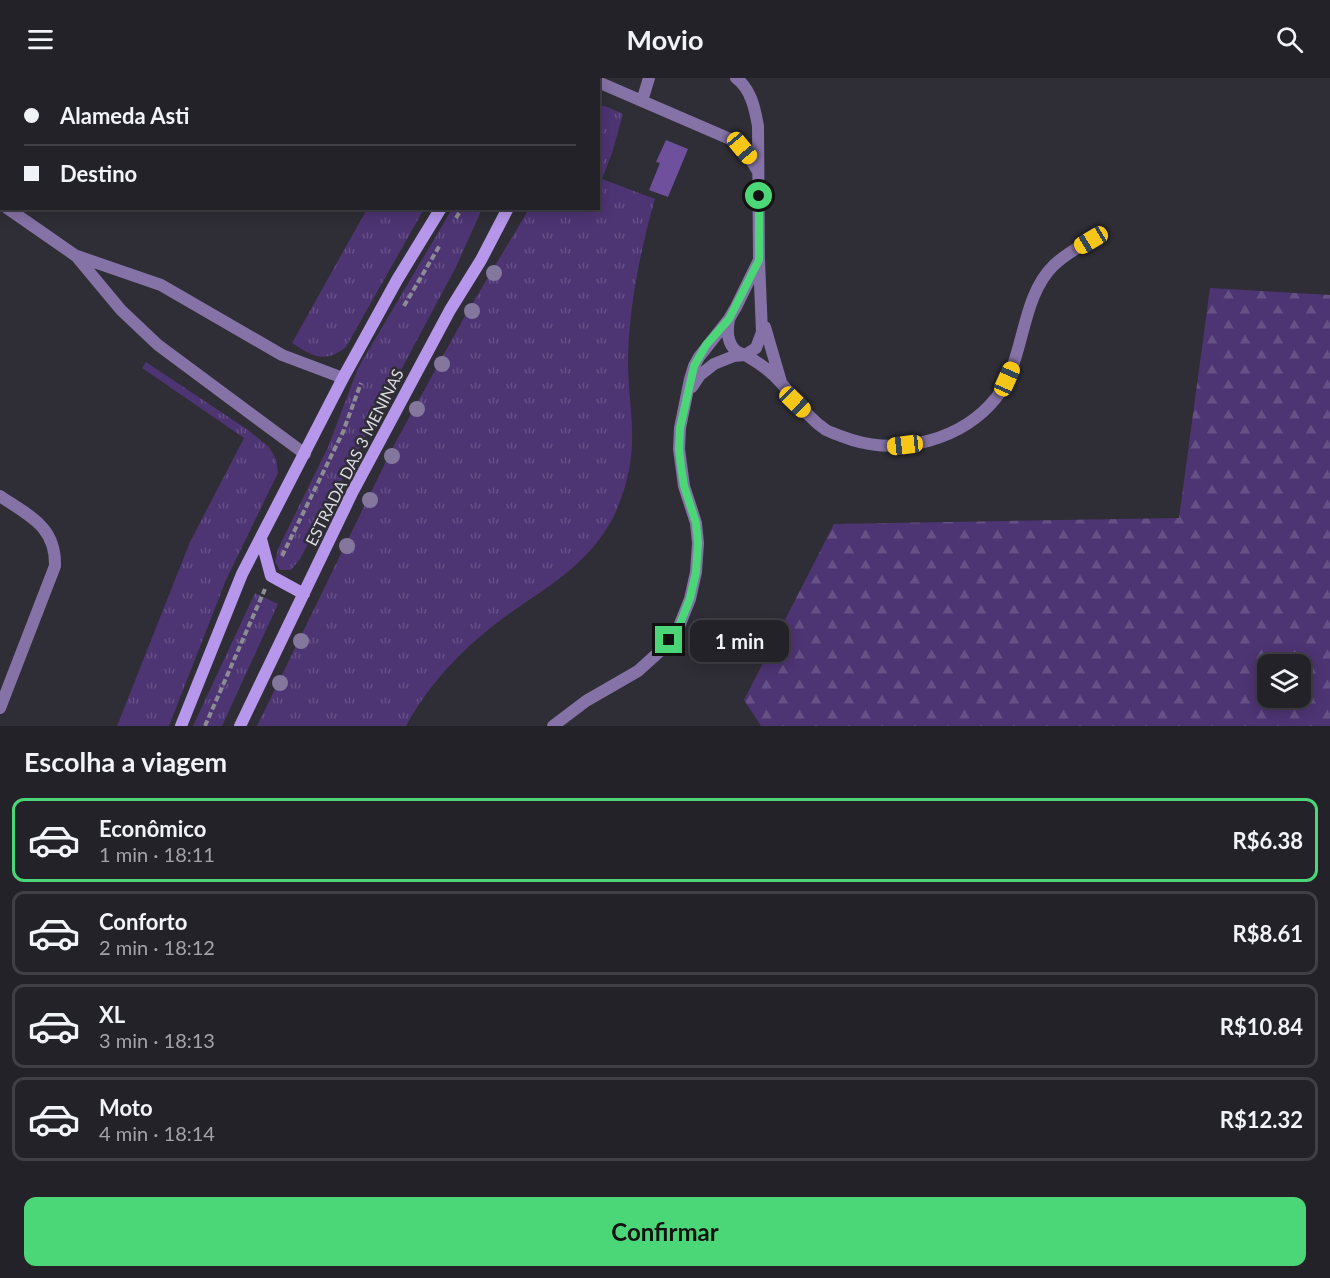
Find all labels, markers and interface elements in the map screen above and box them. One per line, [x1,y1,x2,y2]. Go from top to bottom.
icon: menu [24,23,57,56]
text: Movio [627,23,703,56]
icon: search [1273,23,1306,56]
text: Alameda Asti [60,102,189,129]
car [724,128,760,168]
text: Destino [60,160,137,187]
route start [745,182,772,209]
car [1071,223,1111,257]
car [991,359,1023,399]
street label: ESTRADA DAS 3 MENINAS [301,365,407,549]
car [776,383,814,421]
car [886,434,924,456]
callout: 1 min [690,619,789,661]
route end [655,626,682,653]
text: 1 min [715,629,764,653]
map controls [1257,654,1311,708]
button: layers [1257,654,1311,708]
text: Escolha a viagem [24,745,227,778]
icon: car [27,813,81,867]
text: Econômico [99,815,206,842]
text: R$6.38 [1233,827,1303,854]
text: 1 min · 18:11 [99,842,215,866]
icon: car [27,906,81,960]
text: Conforto [99,908,187,935]
text: R$8.61 [1233,920,1303,947]
text: 2 min · 18:12 [99,935,215,959]
icon: car [27,999,81,1053]
text: XL [99,1001,125,1028]
text: R$10.84 [1220,1013,1303,1040]
text: 3 min · 18:13 [99,1028,215,1052]
icon: car [27,1092,81,1146]
text: Moto [99,1094,153,1121]
text: R$12.32 [1220,1106,1303,1133]
text: 4 min · 18:14 [99,1121,215,1145]
button: Confirmar [24,1197,1306,1266]

